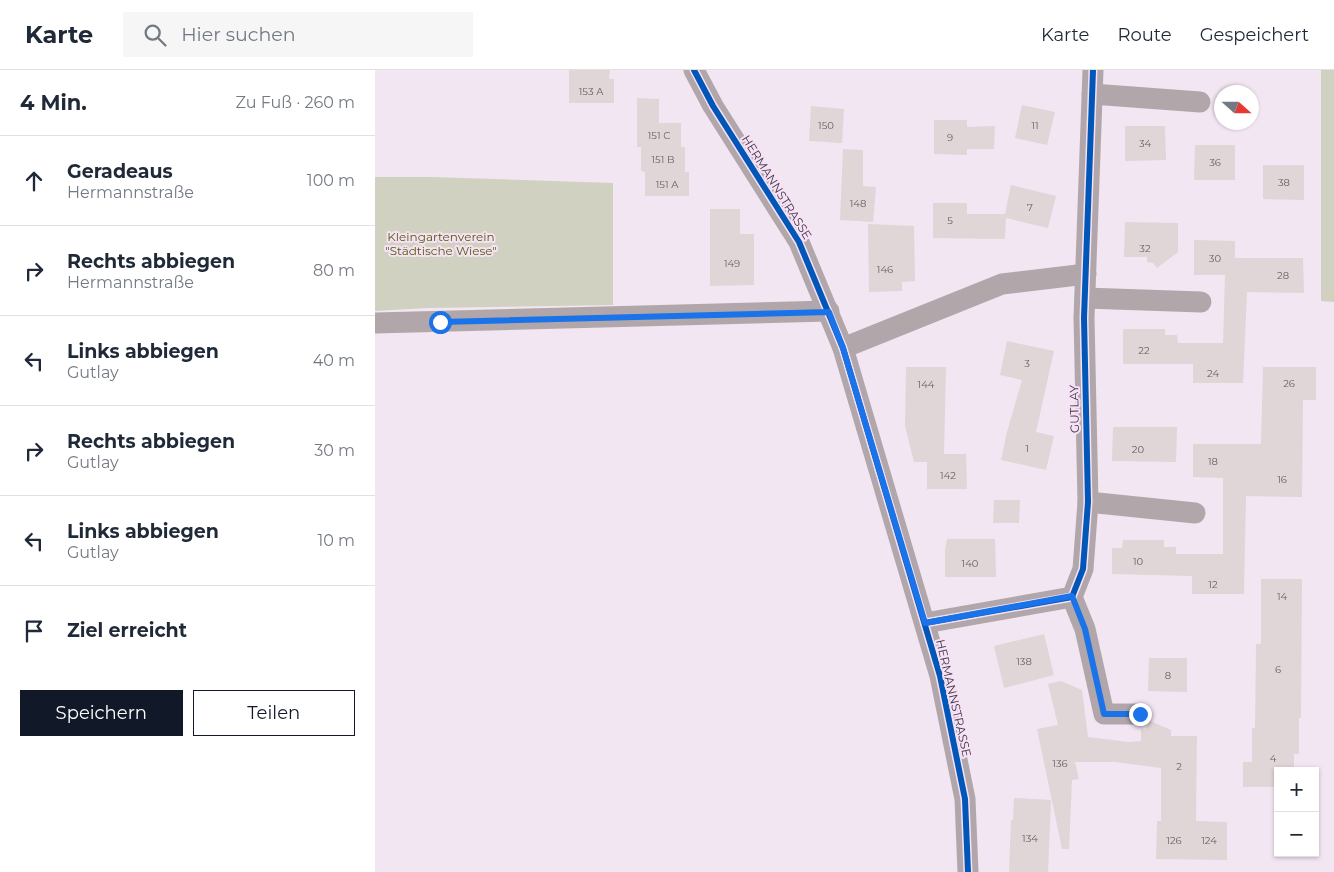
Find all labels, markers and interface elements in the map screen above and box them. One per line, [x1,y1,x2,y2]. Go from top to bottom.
search box [123,12,473,57]
text: Karte [25,20,93,49]
icon: search [141,21,169,49]
text: Hier suchen [181,23,296,46]
text: Karte [1041,24,1089,46]
text: Route [1117,24,1172,46]
text: Gespeichert [1200,24,1309,46]
house number: 153 A [579,85,604,98]
north arrow [1214,85,1259,130]
text: 4 Min. [20,90,87,115]
text: Zu Fuß · 260 m [236,93,355,112]
house number: 150 [818,119,834,132]
house number: 11 [1031,119,1039,132]
house number: 151 C [648,129,670,142]
house number: 9 [947,131,953,144]
street label: HERMANNSTRASSE [739,132,815,242]
house number: 34 [1139,137,1152,150]
house number: 151 B [651,153,675,166]
house number: 36 [1209,156,1221,169]
text: Geradeaus [67,160,173,183]
icon: ahead [20,167,48,195]
text: 100 m [307,171,355,190]
house number: 38 [1278,176,1290,189]
house number: 151 A [656,178,679,191]
text: Hermannstraße [67,183,194,202]
house number: 148 [850,197,866,210]
house number: 7 [1027,201,1033,214]
house number: 5 [947,214,953,227]
park label: Kleingartenverein "Städtische Wiese" [385,229,497,258]
house number: 32 [1139,242,1151,255]
text: Rechts abbiegen [67,250,235,273]
house number: 30 [1209,252,1222,265]
icon: right [20,257,48,285]
house number: 149 [724,257,740,270]
text: 80 m [313,261,355,280]
house number: 146 [877,263,893,276]
house number: 28 [1277,269,1289,282]
text: Hermannstraße [67,273,194,292]
route start [429,311,452,334]
text: Links abbiegen [67,340,219,363]
house number: 22 [1138,344,1150,357]
icon: left [20,347,48,375]
text: 40 m [313,351,355,370]
house number: 3 [1024,357,1030,370]
text: Gutlay [67,363,119,382]
house number: 24 [1207,367,1219,380]
house number: 26 [1283,377,1295,390]
house number: 144 [918,378,935,391]
street label: GUTLAY [1066,384,1082,433]
text: Rechts abbiegen [67,430,235,453]
icon: right [20,437,48,465]
text: 30 m [314,441,355,460]
house number: 1 [1025,442,1029,455]
house number: 20 [1132,443,1145,456]
text: Gutlay [67,453,119,472]
house number: 18 [1208,455,1218,468]
house number: 142 [940,469,956,482]
house number: 16 [1277,473,1287,486]
text: Links abbiegen [67,520,219,543]
icon: left [20,527,48,555]
text: 10 m [317,531,355,550]
text: Gutlay [67,543,119,562]
house number: 10 [1133,555,1143,568]
house number: 140 [962,557,979,570]
house number: 12 [1208,578,1218,591]
house number: 14 [1277,590,1287,603]
icon: arrive [20,617,48,645]
text: Ziel erreicht [67,619,187,642]
street label: HERMANNSTRASSE [933,638,975,758]
house number: 138 [1016,655,1032,668]
house number: 6 [1275,663,1281,676]
house number: 8 [1165,669,1171,682]
button: Speichern [20,690,183,736]
button: Teilen [193,690,355,736]
route end [1129,703,1152,726]
house number: 4 [1270,752,1277,765]
house number: 136 [1052,757,1068,770]
house number: 2 [1176,760,1182,773]
map controls [1274,767,1319,857]
button: + [1274,767,1319,812]
button: − [1274,812,1319,857]
house number: 134 [1022,832,1038,845]
house number: 126 [1166,834,1182,847]
house number: 124 [1201,834,1217,847]

